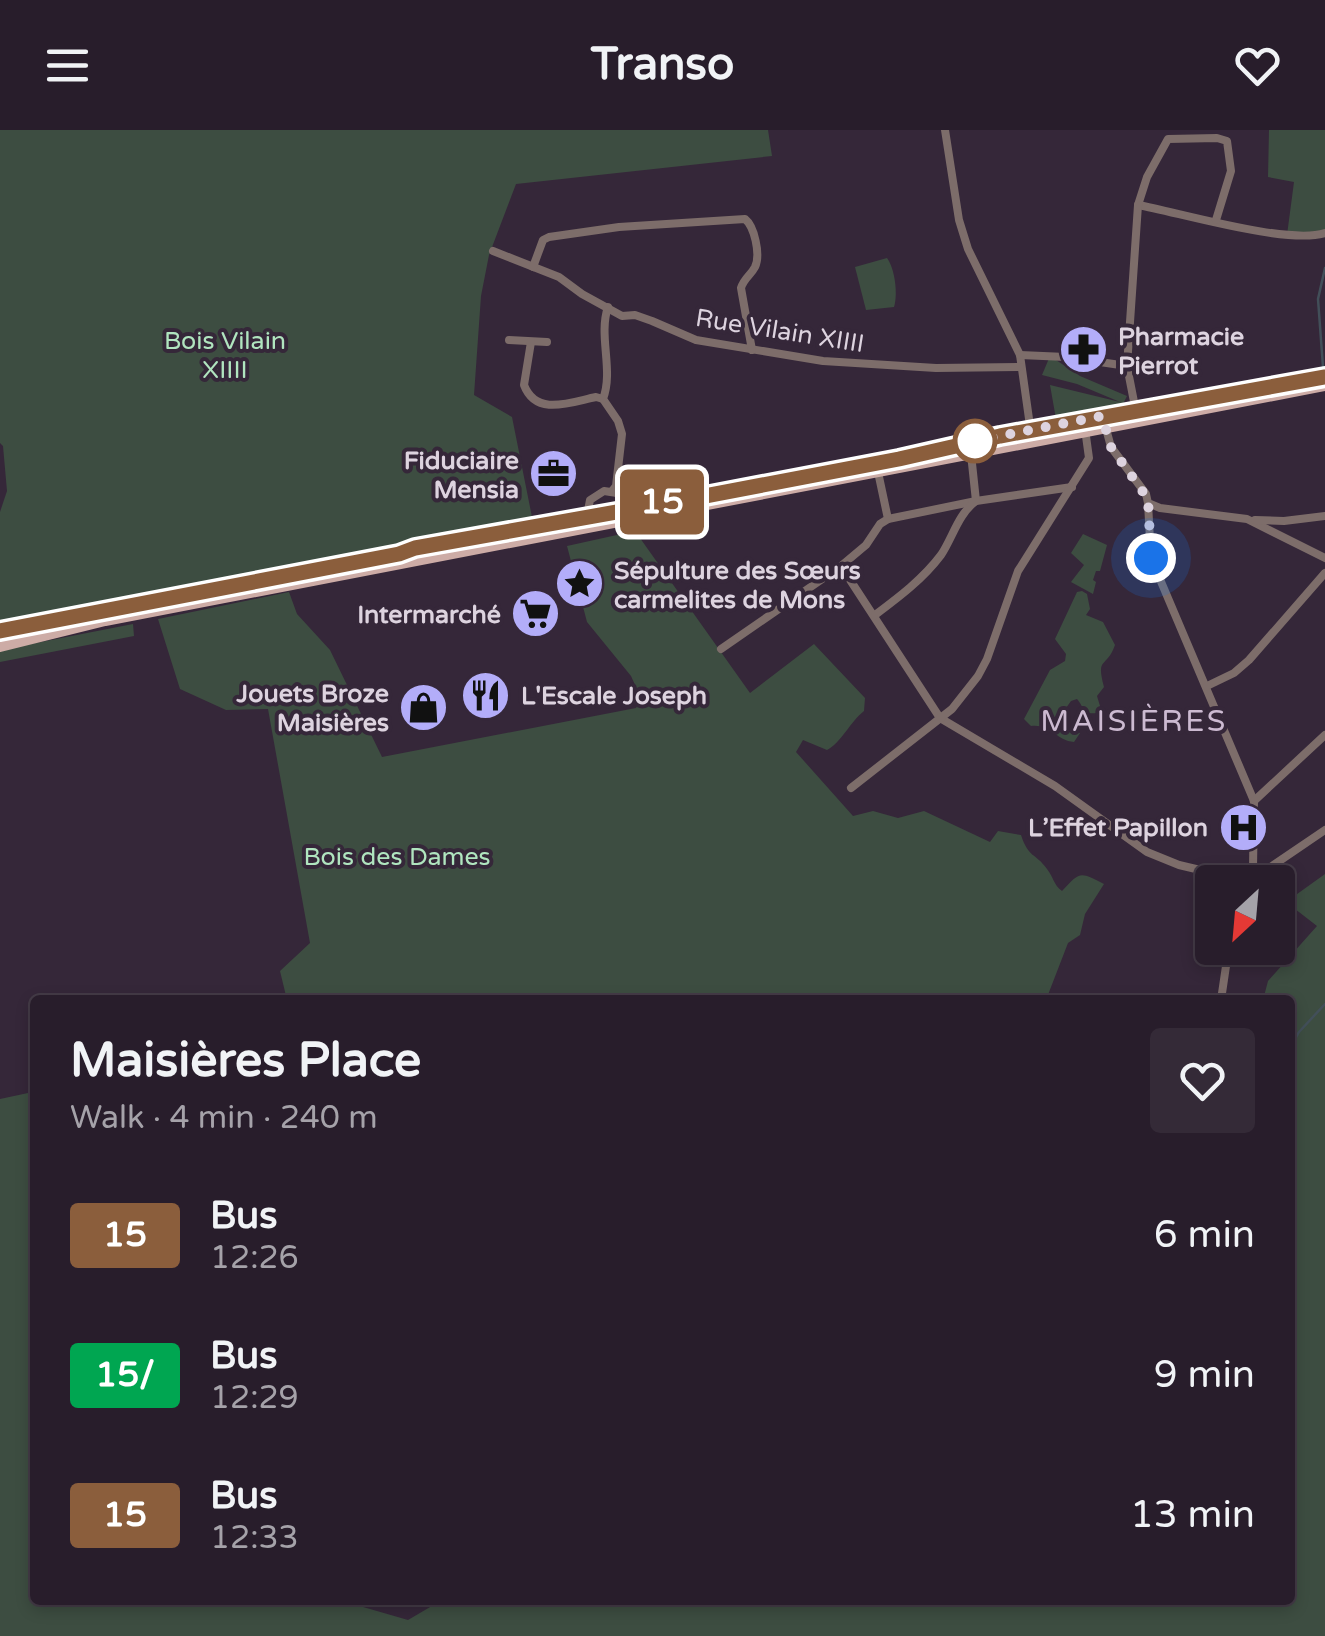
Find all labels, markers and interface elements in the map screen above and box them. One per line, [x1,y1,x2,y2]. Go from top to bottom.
icon: menu [40,38,95,93]
text: Transo [591,38,734,92]
icon: heart [1230,38,1285,93]
street label: Rue Vilain XIIII [693,303,866,359]
place label: Pharmacie Pierrot [1118,322,1244,381]
pharmacy icon: Pharmacie Pierrot [1057,324,1109,376]
park label: Bois Vilain XIIII [164,326,286,385]
unlabelled marker [954,420,996,462]
place label: Fiduciaire Mensia [404,446,519,505]
office icon: Fiduciaire Mensia [528,448,580,500]
line badge: 15 [617,470,707,534]
text: 15 [640,481,684,523]
your location [1126,533,1176,583]
place label: Sépulture des Sœurs carmelites de Mons [614,556,861,615]
place icon: Sépulture des Sœurs carmelites de Mons [553,558,605,610]
supermarket icon: Intermarché [510,588,562,640]
place label: Intermarché [357,600,501,630]
restaurant icon: L'Escale Joseph [460,669,512,721]
place label: Jouets Broze Maisières [236,679,389,738]
shop icon: Jouets Broze Maisières [398,681,450,733]
place label: L'Escale Joseph [521,681,707,711]
district label: MAISIÈRES [1040,703,1228,740]
hospital icon: L’Effet Papillon [1217,801,1269,853]
place label: L’Effet Papillon [1028,813,1208,843]
park label: Bois des Dames [303,842,491,872]
north arrow [1195,865,1295,965]
map controls [1195,865,1295,965]
button: heart [1150,1028,1255,1133]
text: Maisières Place [70,1032,421,1090]
text: Walk · 4 min · 240 m [70,1099,378,1137]
text: Bus [210,1193,277,1239]
text: 6 min [1154,1212,1255,1258]
text: 15 [103,1214,147,1256]
text: 12:26 [210,1239,299,1277]
text: Bus [210,1333,277,1379]
text: 9 min [1154,1352,1255,1398]
text: 15/ [95,1354,155,1396]
text: 12:29 [210,1379,299,1417]
text: Bus [210,1473,277,1519]
text: 13 min [1130,1492,1255,1538]
text: 15 [103,1494,147,1536]
text: 12:33 [210,1519,299,1557]

